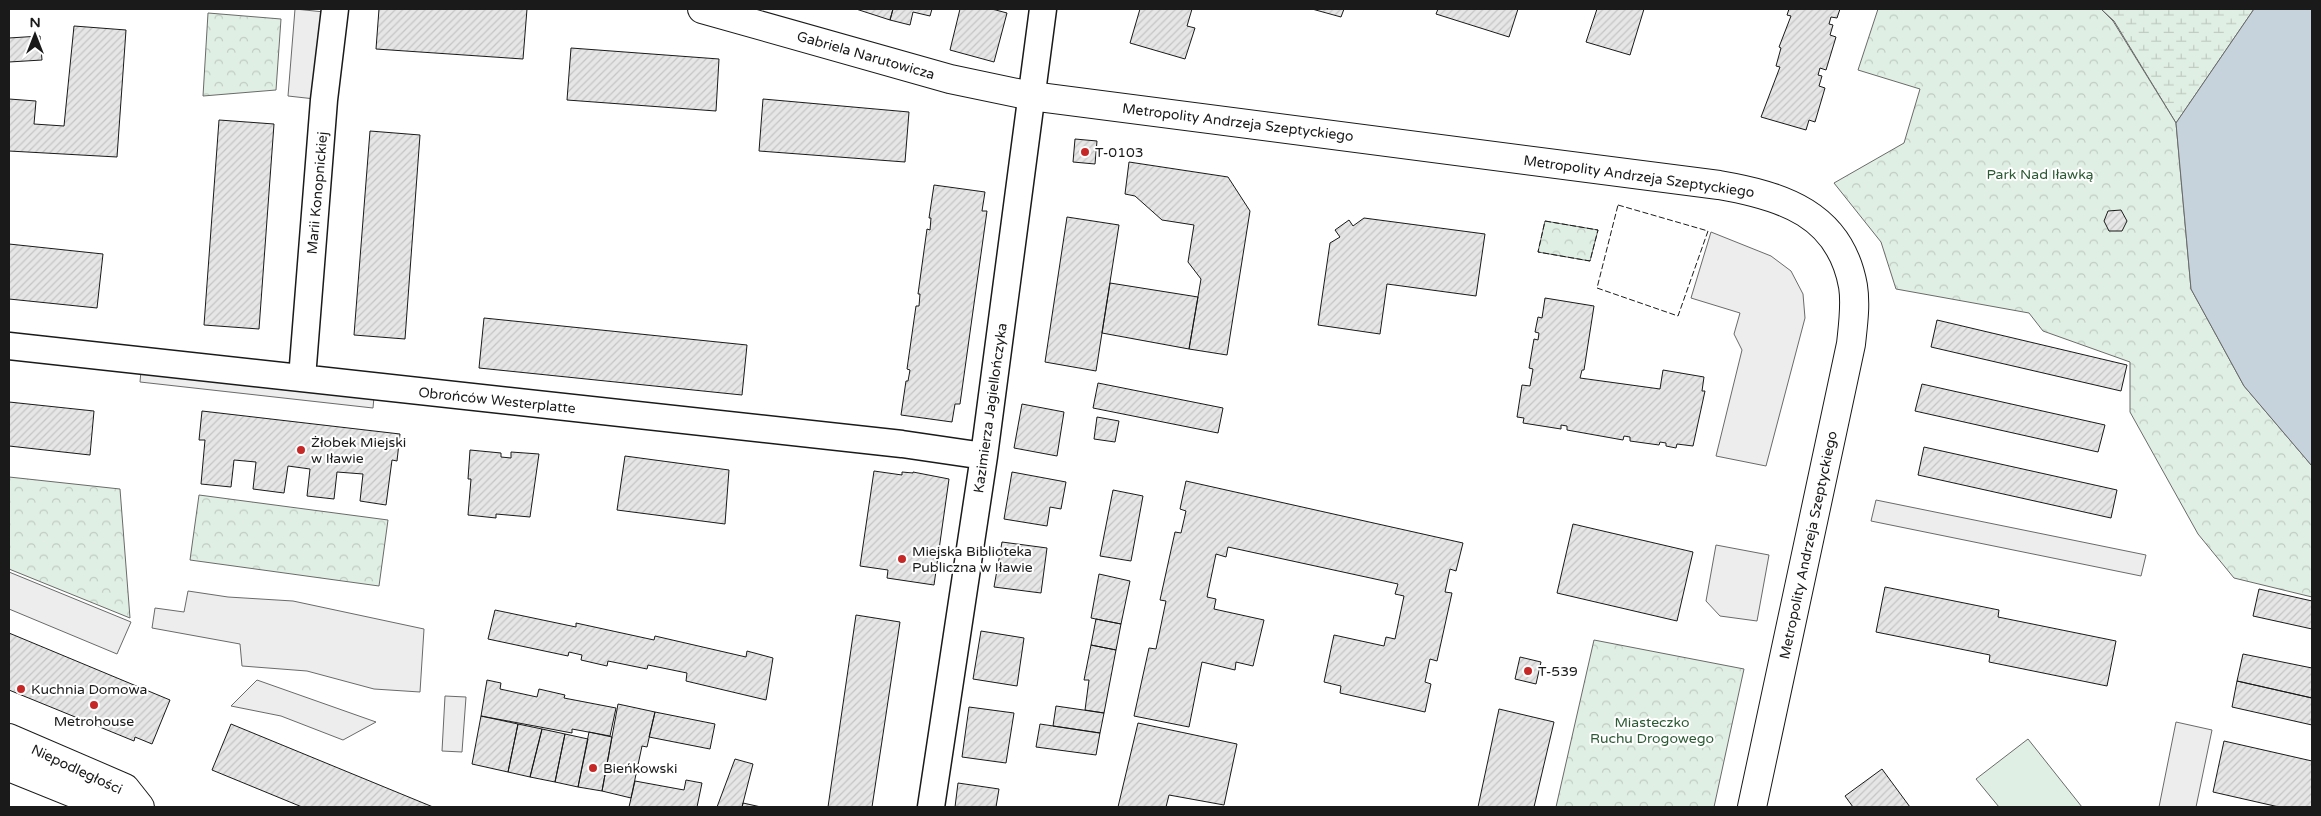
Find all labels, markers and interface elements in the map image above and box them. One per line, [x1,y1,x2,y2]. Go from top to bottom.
north arrow [10,10,60,60]
text: N [29,14,41,31]
street label: Gabriela Narutowicza [795,28,937,83]
street label: Metropolity Andrzeja Szeptyckiego [1121,100,1355,145]
street label: Marii Konopnickiej [304,131,331,255]
place label: T-0103 [1095,144,1144,161]
marker: T-0103 [1079,146,1091,158]
street label: Metropolity Andrzeja Szeptyckiego [1522,152,1755,201]
park label: Park Nad Iławką [1987,166,2093,183]
street label: Kazimierza Jagiellończyka [970,322,1011,494]
street label: Obrońców Westerplatte [417,384,576,417]
street label: Metropolity Andrzeja Szeptyckiego [1776,429,1841,661]
place label: Żłobek Miejski w Iławie [311,434,406,467]
marker: Żłobek Miejski w Iławie [295,444,307,456]
place label: Miejska Biblioteka Publiczna w Iławie [912,543,1033,576]
marker: Miejska Biblioteka Publiczna w Iławie [896,553,908,565]
place label: T-539 [1538,663,1578,680]
marker: T-539 [1522,665,1534,677]
place label: Kuchnia Domowa [31,681,147,698]
marker: Kuchnia Domowa [15,683,27,695]
marker: Metrohouse [88,699,100,711]
place label: Metrohouse [54,713,134,730]
park label: Miasteczko Ruchu Drogowego [1590,714,1714,747]
street label: Niepodległości [28,741,125,798]
place label: Bieńkowski [603,760,677,777]
marker: Bieńkowski [587,762,599,774]

